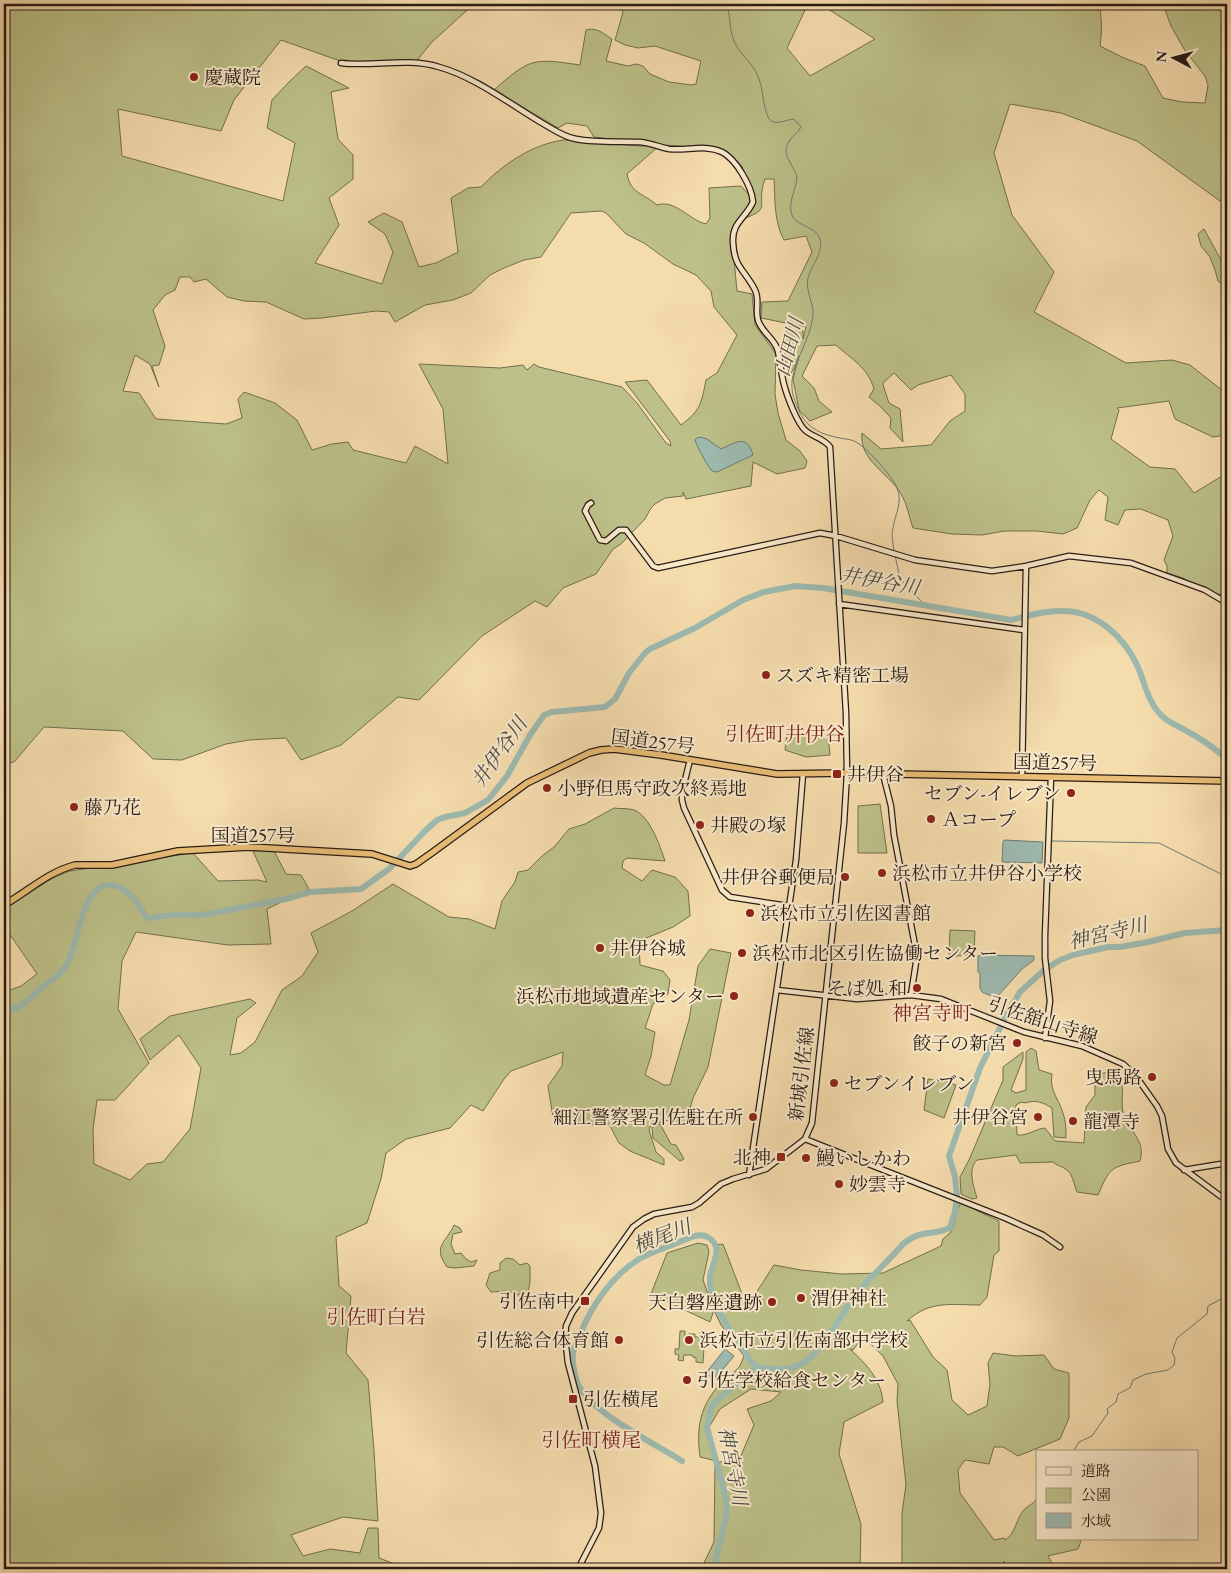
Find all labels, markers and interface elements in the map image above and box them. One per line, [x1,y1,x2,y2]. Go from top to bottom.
north arrow [1148,32,1198,82]
text: N [1152,49,1171,63]
place label: 慶蔵院 [204,65,261,90]
marker: 慶蔵院 [188,71,200,83]
water label: 山田川 [769,313,810,379]
water label: 井伊谷川 [838,561,924,601]
place label: スズキ精密工場 [776,663,909,688]
marker: スズキ精密工場 [760,669,772,681]
water label: 井伊谷川 [465,710,534,792]
district label: 引佐町井伊谷 [725,721,845,747]
street label: 国道257号 [610,724,696,759]
street label: 国道257号 [1013,749,1097,776]
place label: 井伊谷 [847,762,904,787]
marker: 井伊谷 [831,768,843,780]
place label: 小野但馬守政次終焉地 [557,776,747,801]
place label: セブン-イレブン [924,781,1061,806]
marker: 小野但馬守政次終焉地 [541,782,553,794]
marker: セブン-イレブン [1065,787,1077,799]
place label: 藤乃花 [84,795,141,820]
marker: 藤乃花 [68,801,80,813]
place label: Ａコープ [941,807,1016,832]
place label: 井殿の塚 [710,813,786,838]
marker: Ａコープ [925,813,937,825]
marker: 井殿の塚 [694,819,706,831]
street label: 国道257号 [211,823,295,848]
place label: 浜松市立井伊谷小学校 [892,861,1082,886]
place label: 井伊谷郵便局 [721,865,835,890]
marker: 浜松市立井伊谷小学校 [876,867,888,879]
marker: 井伊谷郵便局 [839,871,851,883]
place label: 浜松市立引佐図書館 [760,901,931,926]
marker: 浜松市立引佐図書館 [744,907,756,919]
water label: 神宮寺川 [1066,911,1152,955]
place label: 井伊谷城 [610,936,686,961]
place label: 浜松市北区引佐協働センター [752,941,998,966]
marker: 井伊谷城 [594,942,606,954]
marker: 浜松市北区引佐協働センター [736,947,748,959]
place label: そば処 和 [827,976,907,1001]
marker: そば処 和 [911,982,923,994]
place label: 浜松市地域遺産センター [516,984,724,1009]
marker: 浜松市地域遺産センター [728,990,740,1002]
street label: 引佐舘山寺線 [985,991,1101,1050]
district label: 神宮寺町 [892,1000,972,1026]
street label: 新城引佐線 [783,1025,820,1123]
place label: 餃子の新宮 [912,1031,1007,1056]
marker: 餃子の新宮 [1011,1037,1023,1049]
place label: 曳馬路 [1085,1065,1142,1090]
place label: セブンイレブン [844,1071,975,1096]
marker: 曳馬路 [1146,1071,1158,1083]
marker: セブンイレブン [828,1077,840,1089]
place label: 細江警察署引佐駐在所 [553,1105,743,1130]
place label: 井伊谷宮 [952,1105,1028,1130]
place label: 龍潭寺 [1083,1109,1140,1134]
marker: 細江警察署引佐駐在所 [747,1111,759,1123]
marker: 井伊谷宮 [1032,1111,1044,1123]
marker: 龍潭寺 [1067,1115,1079,1127]
place label: 北神 [733,1145,771,1170]
place label: 鰻いしかわ [816,1146,911,1171]
marker: 北神 [775,1151,787,1163]
marker: 鰻いしかわ [800,1152,812,1164]
place label: 妙雲寺 [849,1172,906,1197]
marker: 妙雲寺 [833,1178,845,1190]
water label: 横尾川 [629,1212,697,1259]
place label: 渭伊神社 [811,1286,887,1311]
place label: 引佐南中 [499,1289,575,1314]
place label: 天白磐座遺跡 [648,1290,762,1315]
marker: 渭伊神社 [795,1292,807,1304]
marker: 引佐南中 [579,1295,591,1307]
marker: 天白磐座遺跡 [766,1296,778,1308]
district label: 引佐町白岩 [326,1304,426,1330]
place label: 引佐総合体育館 [476,1328,609,1353]
place label: 浜松市立引佐南部中学校 [699,1328,908,1353]
marker: 引佐総合体育館 [613,1334,625,1346]
marker: 浜松市立引佐南部中学校 [683,1334,695,1346]
place label: 引佐学校給食センター [697,1368,886,1393]
marker: 引佐学校給食センター [681,1374,693,1386]
place label: 引佐横尾 [583,1387,659,1412]
marker: 引佐横尾 [567,1393,579,1405]
water label: 神宮寺川 [713,1424,754,1510]
district label: 引佐町横尾 [541,1427,641,1453]
legend [1036,1450,1198,1540]
text: 道路 [1081,1461,1111,1480]
text: 公園 [1081,1485,1111,1504]
text: 水域 [1081,1511,1111,1530]

